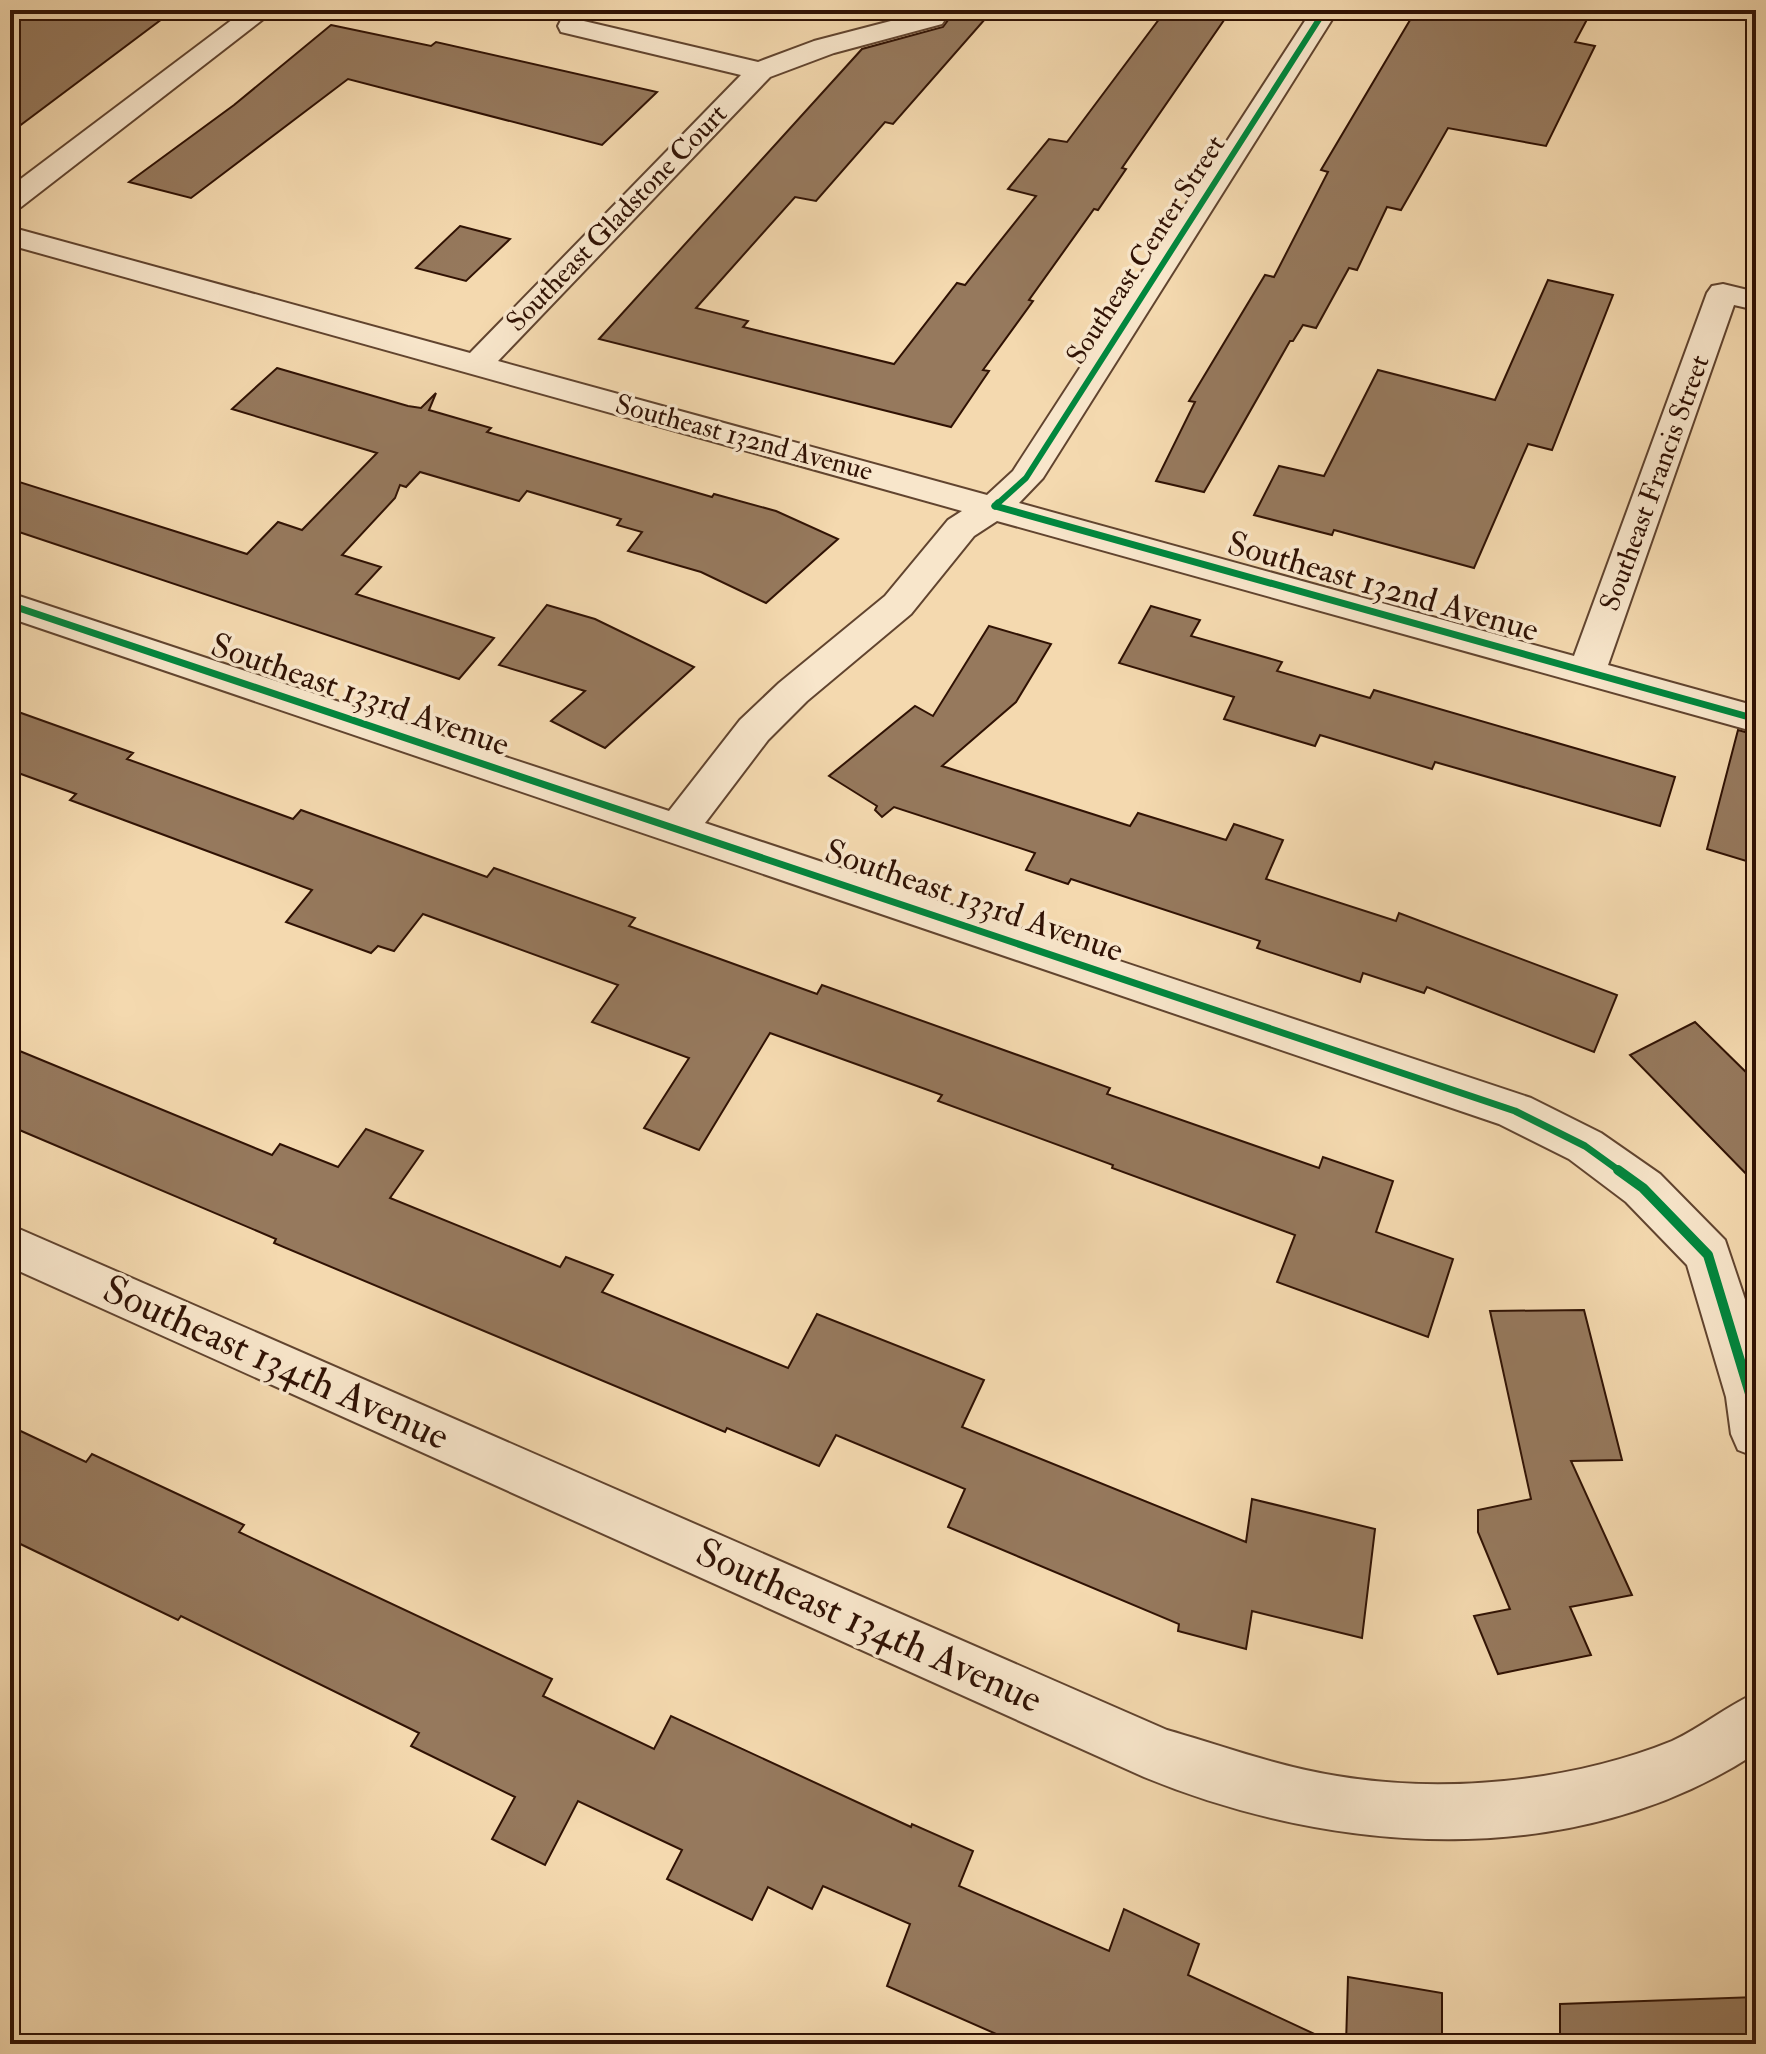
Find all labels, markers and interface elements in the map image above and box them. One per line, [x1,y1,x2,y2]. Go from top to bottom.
street label: Southeast Gladstone Court [499,97,735,339]
street label: Southeast Center Street [1059,129,1233,371]
street label: Southeast Francis Street [1592,350,1718,616]
street label: Southeast 132nd Avenue [611,387,877,489]
street label: Southeast 132nd Avenue [1222,522,1544,652]
street label: Southeast 133rd Avenue [205,624,515,766]
street label: Southeast 133rd Avenue [819,830,1129,972]
street label: Southeast 134th Avenue [95,1264,457,1462]
street label: Southeast 134th Avenue [688,1527,1050,1725]

